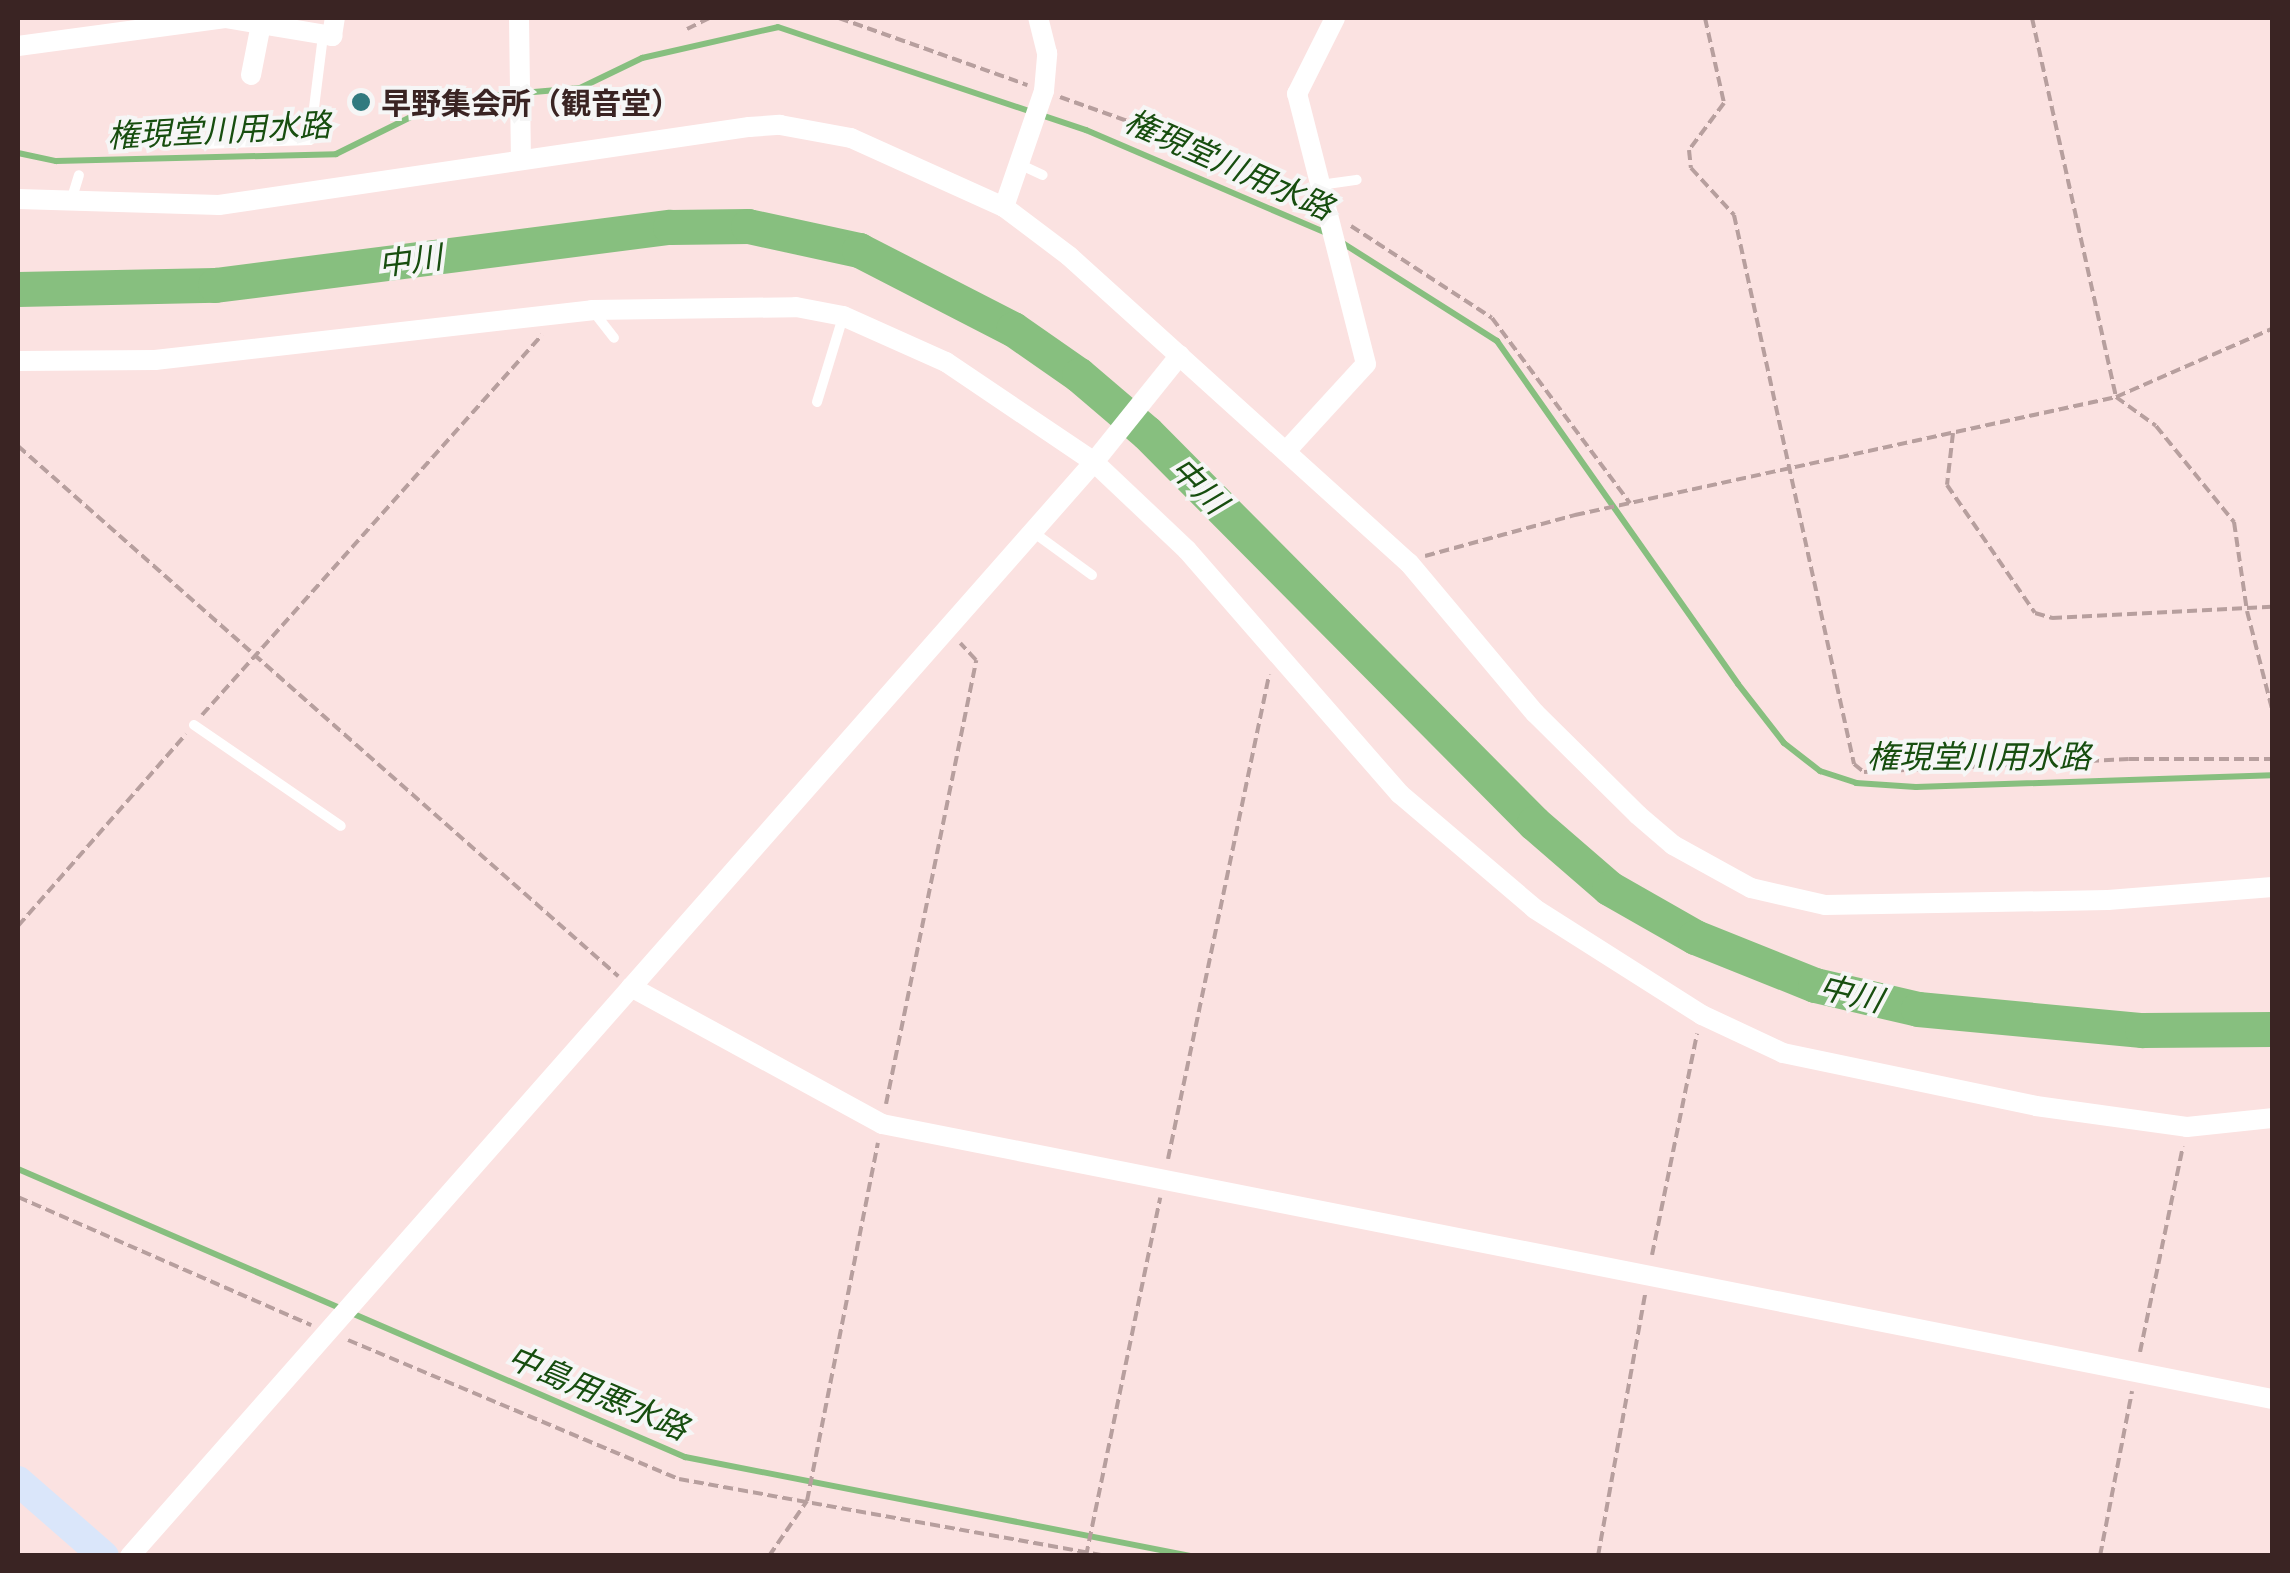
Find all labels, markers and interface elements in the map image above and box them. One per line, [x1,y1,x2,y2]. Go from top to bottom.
place label: 早野集会所（観音堂） [381,84,681,120]
marker: 早野集会所（観音堂） [350,91,372,113]
water label: 権現堂川用水路 [1119,101,1339,227]
water label: 権現堂川用水路 [106,105,332,155]
water label: 中川 [376,237,444,283]
water label: 中川 [1163,449,1235,521]
water label: 権現堂川用水路 [1867,737,2091,775]
water label: 中川 [1815,967,1887,1019]
water label: 中島用悪水路 [502,1337,694,1447]

